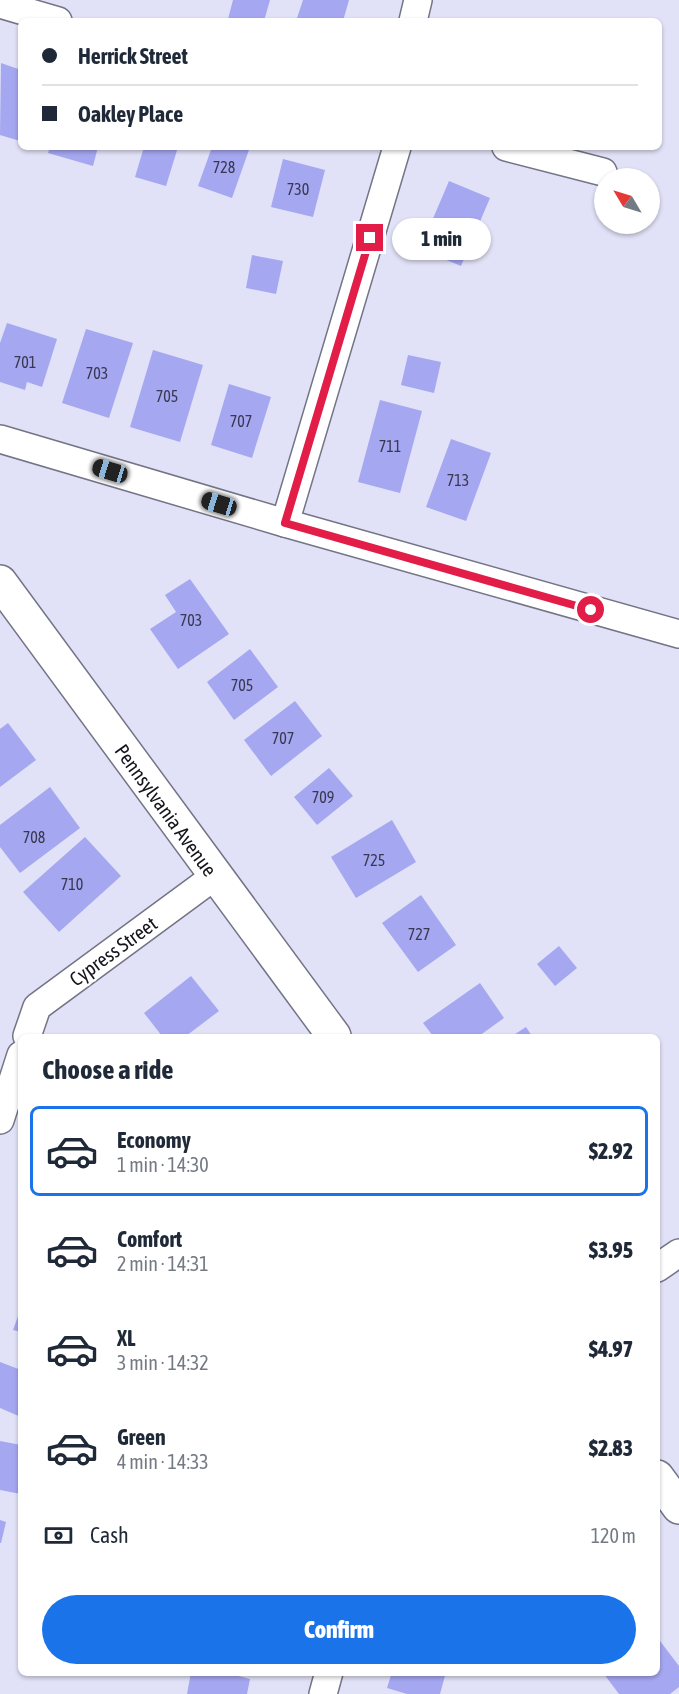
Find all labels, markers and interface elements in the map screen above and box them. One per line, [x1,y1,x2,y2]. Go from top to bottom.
text: Herrick Street [78,43,188,69]
text: Oakley Place [78,101,183,127]
house number: 728 [213,158,235,176]
north arrow [594,168,660,234]
map controls [594,168,660,234]
house number: 730 [287,180,309,198]
callout: 1 min [391,217,490,259]
route end [356,224,383,251]
text: 1 min [421,227,462,250]
house number: 701 [14,353,36,371]
house number: 703 [86,364,108,382]
house number: 705 [156,387,178,405]
house number: 707 [230,412,252,430]
house number: 711 [379,437,401,455]
car [90,457,130,485]
house number: 713 [447,471,469,489]
car [199,490,239,518]
route start [577,596,604,623]
house number: 703 [180,611,202,629]
house number: 705 [231,676,253,694]
house number: 707 [272,729,294,747]
street label: Pennsylvania Avenue [110,740,222,880]
house number: 709 [312,788,334,806]
house number: 708 [23,828,45,846]
house number: 725 [363,851,385,869]
house number: 710 [61,875,83,893]
street label: Cypress Street [65,911,161,990]
house number: 727 [408,925,430,943]
text: Choose a ride [42,1054,174,1085]
icon: car [45,1124,99,1178]
text: Economy [117,1127,191,1153]
text: $2.92 [589,1138,633,1164]
text: 1 min · 14:30 [117,1153,209,1176]
icon: car [45,1223,99,1277]
text: Comfort [117,1226,182,1252]
text: $3.95 [589,1237,633,1263]
text: 2 min · 14:31 [117,1252,209,1275]
icon: car [45,1322,99,1376]
text: XL [117,1325,135,1351]
text: $4.97 [589,1336,633,1362]
text: 3 min · 14:32 [117,1351,209,1374]
icon: car [45,1421,99,1475]
text: Green [117,1424,166,1450]
text: $2.83 [589,1435,633,1461]
text: 4 min · 14:33 [117,1450,209,1473]
icon: cash [42,1519,75,1552]
text: Cash [90,1522,129,1548]
text: 120 m [591,1524,636,1547]
button: Confirm [42,1595,636,1664]

